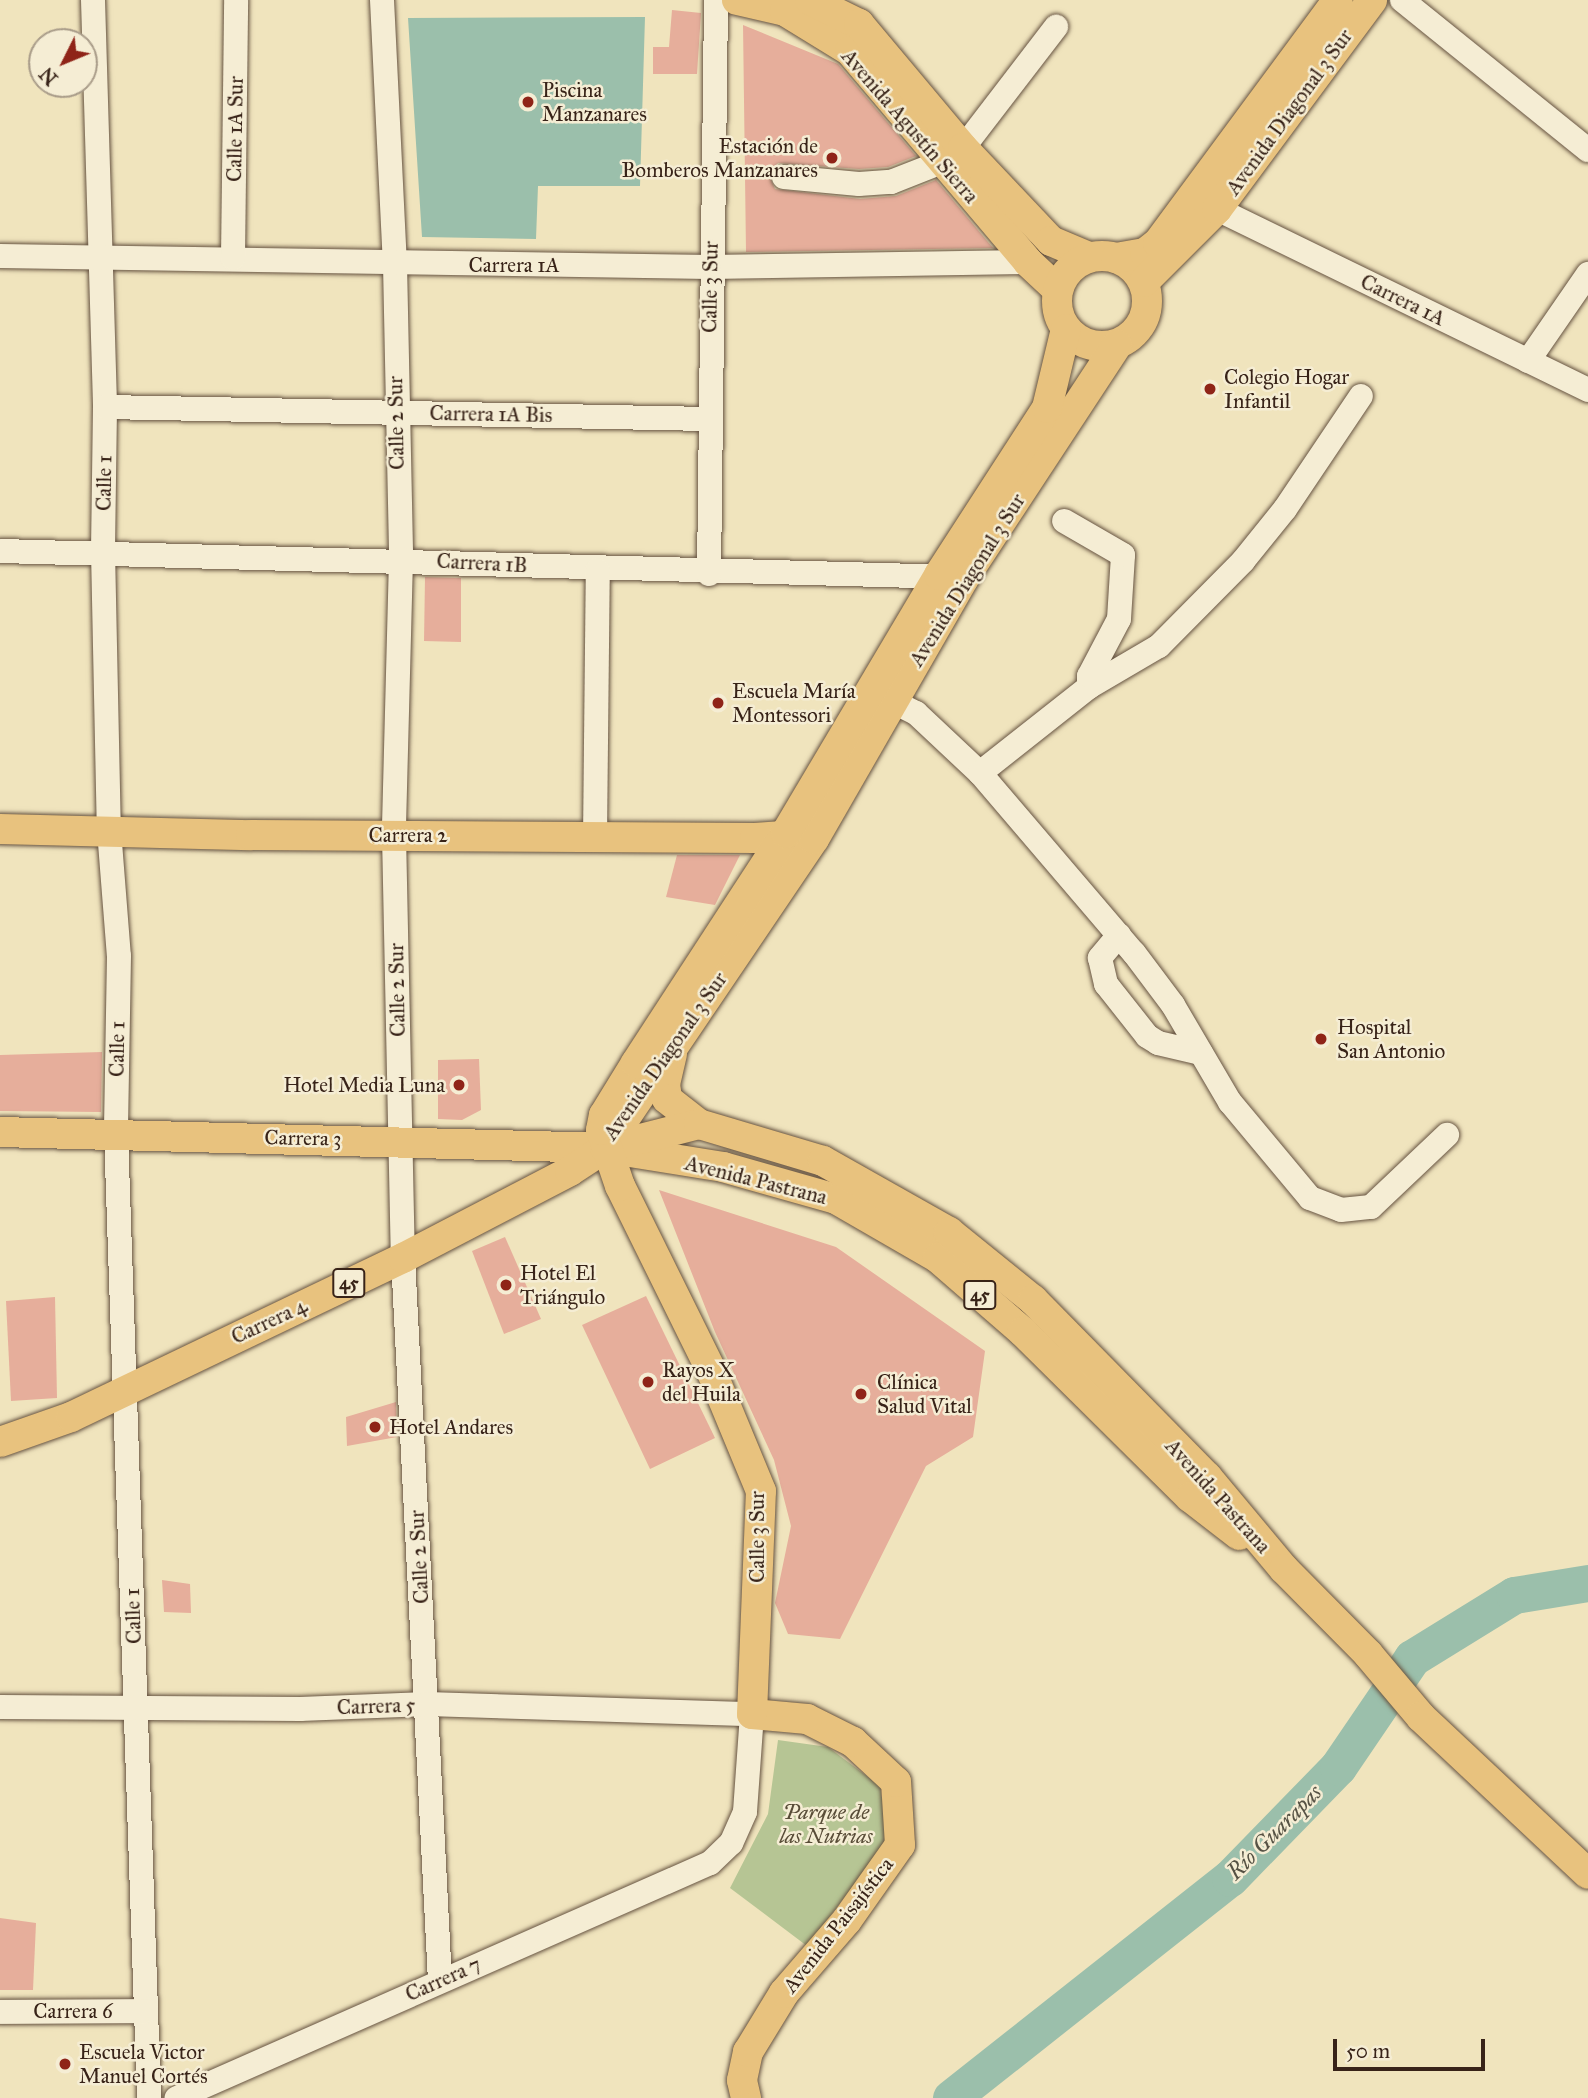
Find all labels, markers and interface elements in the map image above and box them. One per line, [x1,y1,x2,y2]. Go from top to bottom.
street label: Avenida Diagonal 3 Sur [1220,24,1358,200]
north arrow [28,28,98,98]
street label: Avenida Agustín Sierra [836,44,984,208]
text: N [35,63,63,90]
street label: Calle 1A Sur [221,76,249,182]
place label: Piscina Manzanares [542,77,647,127]
marker: Piscina Manzanares [520,94,536,110]
place label: Estación de Bomberos Manzanares [621,133,818,183]
marker: Estación de Bomberos Manzanares [824,150,840,166]
street label: Calle 3 Sur [697,241,723,333]
street label: Carrera 1A [468,252,560,278]
street label: Carrera 1A [1356,269,1450,331]
place label: Colegio Hogar Infantil [1224,364,1349,414]
street label: Calle 2 Sur [383,376,409,470]
marker: Colegio Hogar Infantil [1202,381,1218,397]
street label: Carrera 1A Bis [429,400,553,428]
street label: Calle 1 [91,455,117,511]
street label: Avenida Diagonal 3 Sur [904,489,1030,671]
street label: Carrera 1B [436,548,528,578]
place label: Escuela María Montessori [732,678,856,728]
marker: Escuela María Montessori [710,695,726,711]
street label: Carrera 2 [368,822,448,848]
street label: Calle 2 Sur [384,943,410,1037]
street label: Avenida Diagonal 3 Sur [598,967,732,1145]
place label: Hospital San Antonio [1337,1014,1445,1064]
street label: Calle 1 [104,1021,130,1077]
marker: Hospital San Antonio [1311,1029,1331,1049]
place label: Hotel Media Luna [283,1072,445,1098]
marker: Hotel Media Luna [451,1077,467,1093]
street label: Carrera 3 [264,1125,342,1151]
street label: Avenida Pastrana [682,1150,830,1210]
place label: Hotel El Triángulo [520,1260,605,1310]
road number: 45 [332,1268,366,1298]
marker: Hotel El Triángulo [498,1277,514,1293]
road number: 45 [962,1280,998,1310]
street label: Carrera 4 [227,1293,311,1349]
place label: Rayos X del Huila [662,1357,741,1407]
place label: Clínica Salud Vital [877,1369,972,1419]
marker: Rayos X del Huila [640,1374,656,1390]
marker: Clínica Salud Vital [851,1384,871,1404]
place label: Hotel Andares [389,1414,513,1440]
marker: Hotel Andares [367,1419,383,1435]
street label: Avenida Pastrana [1160,1434,1276,1558]
street label: Calle 3 Sur [744,1491,770,1583]
street label: Calle 2 Sur [404,1510,434,1604]
street label: Calle 1 [119,1588,147,1644]
street label: Carrera 5 [336,1692,416,1720]
water label: Río Guarapas [1221,1779,1327,1885]
park label: Parque de las Nutrias [779,1799,873,1849]
street label: Avenida Paisajística [777,1852,899,1998]
street label: Carrera 7 [401,1951,485,2007]
street label: Carrera 6 [33,1998,113,2024]
scale bar [1336,2024,1488,2068]
text: 50 m [1346,2038,1390,2064]
place label: Escuela Victor Manuel Cortés [79,2039,208,2089]
marker: Escuela Victor Manuel Cortés [57,2056,73,2072]

